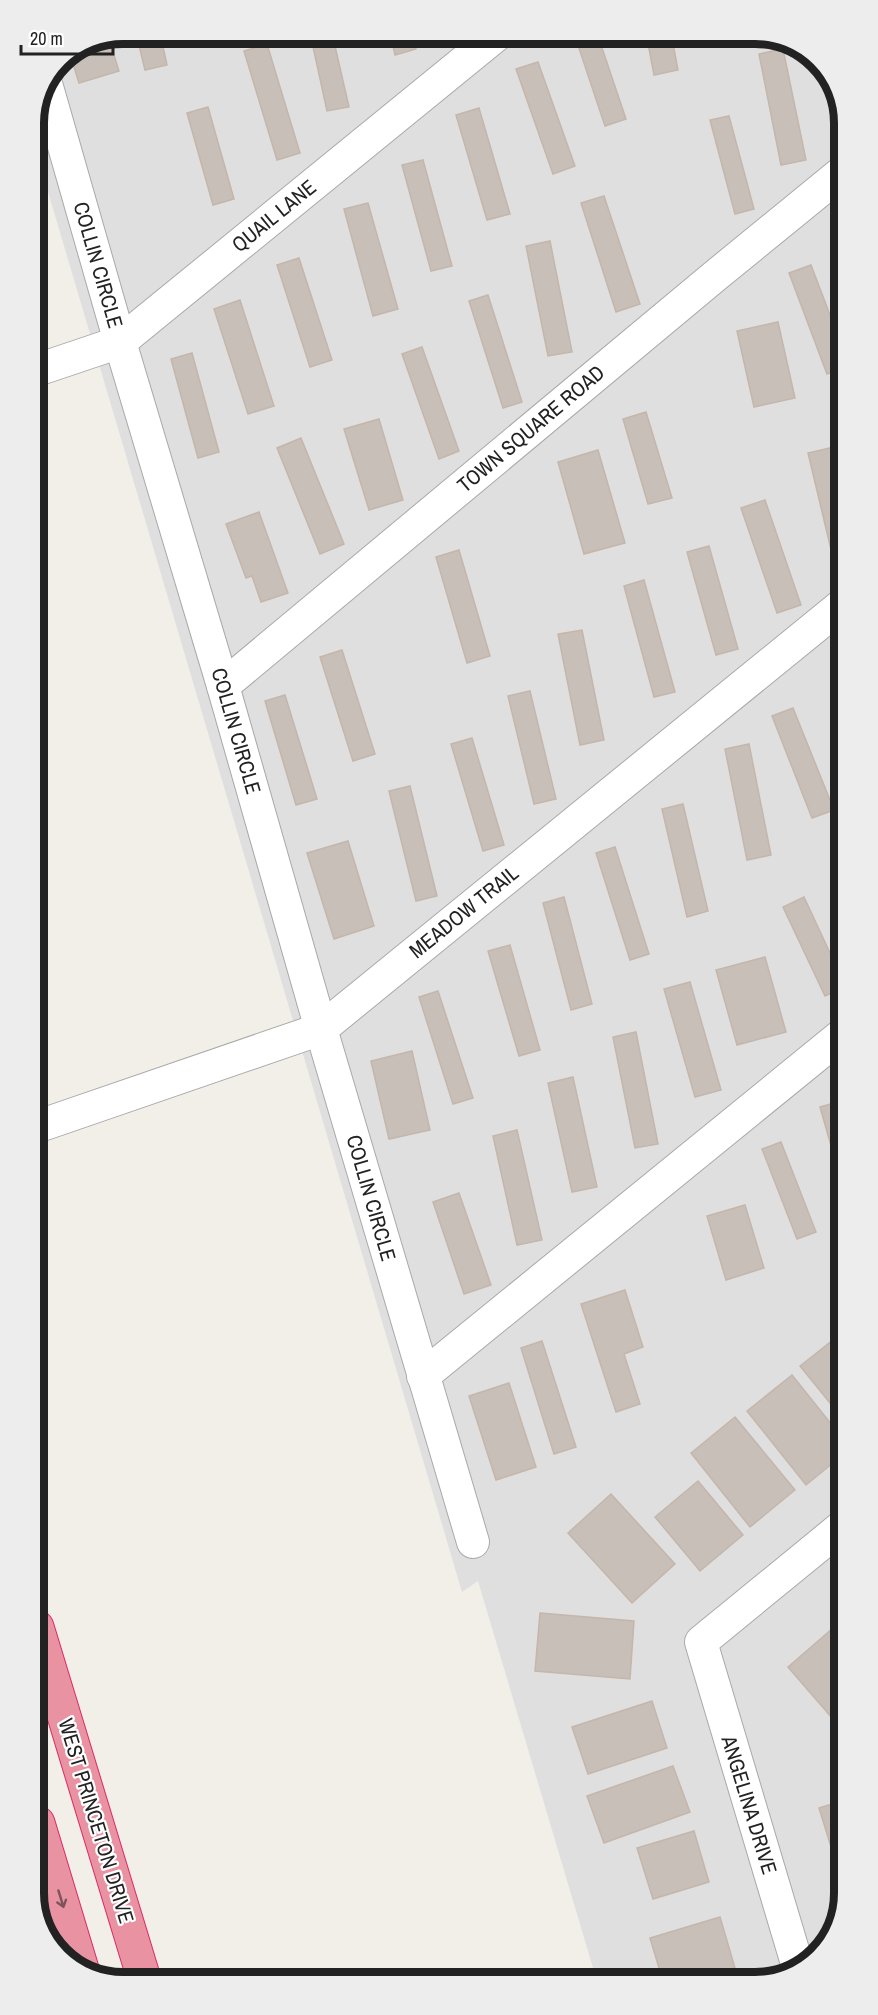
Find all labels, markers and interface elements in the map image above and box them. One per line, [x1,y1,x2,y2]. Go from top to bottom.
scale bar [21,18,112,56]
text: 20 m [30,26,63,51]
street label: QUAIL LANE [225,173,322,259]
street label: COLLIN CIRCLE [67,198,130,331]
street label: TOWN SQUARE ROAD [451,358,611,499]
street label: COLLIN CIRCLE [205,664,268,797]
street label: MEADOW TRAIL [403,858,525,965]
street label: COLLIN CIRCLE [340,1131,403,1264]
street label: WEST PRINCETON DRIVE [52,1715,141,1927]
street label: ANGELINA DRIVE [714,1731,784,1878]
one-way arrow [56,1889,67,1908]

